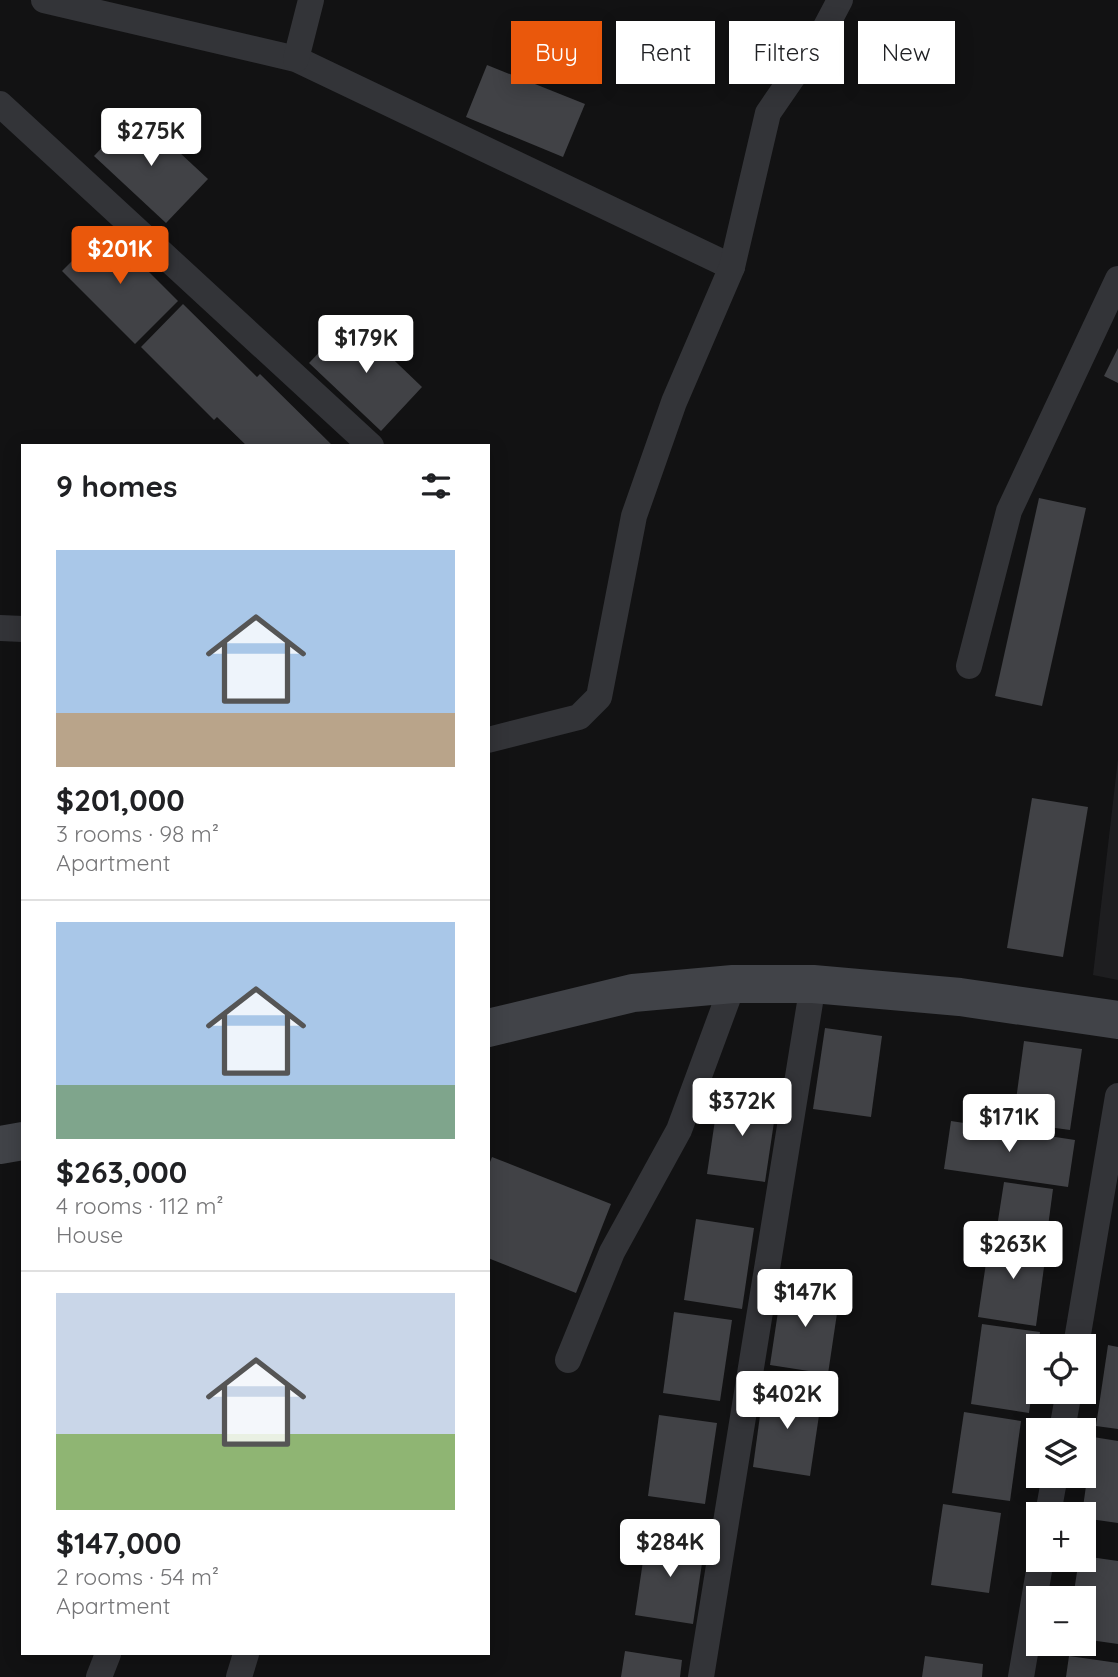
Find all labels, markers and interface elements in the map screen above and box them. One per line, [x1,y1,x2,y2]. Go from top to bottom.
chip: Buy [511,21,602,84]
chip: Rent [616,21,715,84]
chip: Filters [729,21,844,84]
chip: New [858,21,955,84]
pin: $275K [102,108,200,168]
text: $275K [117,116,185,145]
pin: $201K [71,226,169,286]
text: $201K [88,234,152,263]
pin: $179K [317,316,415,375]
text: $179K [334,323,398,352]
text: 9 homes [56,467,178,505]
icon: filters [417,467,455,505]
icon: home [193,596,319,722]
text: $201,000 [56,781,185,819]
text: 3 rooms · 98 m² [56,819,219,848]
text: Apartment [56,848,170,877]
icon: home [193,968,319,1094]
pin: $372K [693,1078,791,1138]
text: $372K [709,1086,775,1115]
pin: $171K [960,1094,1058,1154]
text: $171K [979,1102,1039,1131]
text: $263,000 [56,1153,187,1191]
text: 4 rooms · 112 m² [56,1191,224,1220]
text: House [56,1220,123,1249]
pin: $263K [964,1222,1062,1281]
text: $263K [980,1229,1046,1258]
pin: $147K [756,1270,854,1329]
text: $147K [773,1277,837,1306]
map controls [1026,1334,1096,1656]
button: locate [1026,1334,1096,1404]
icon: home [193,1339,319,1465]
pin: $402K [738,1372,836,1431]
text: $402K [752,1379,822,1408]
button: layers [1026,1418,1096,1488]
button: + [1026,1502,1096,1572]
pin: $284K [621,1520,719,1579]
text: $147,000 [56,1524,181,1562]
text: $284K [636,1527,704,1556]
text: 2 rooms · 54 m² [56,1562,219,1591]
button: − [1026,1586,1096,1656]
text: Apartment [56,1591,170,1620]

